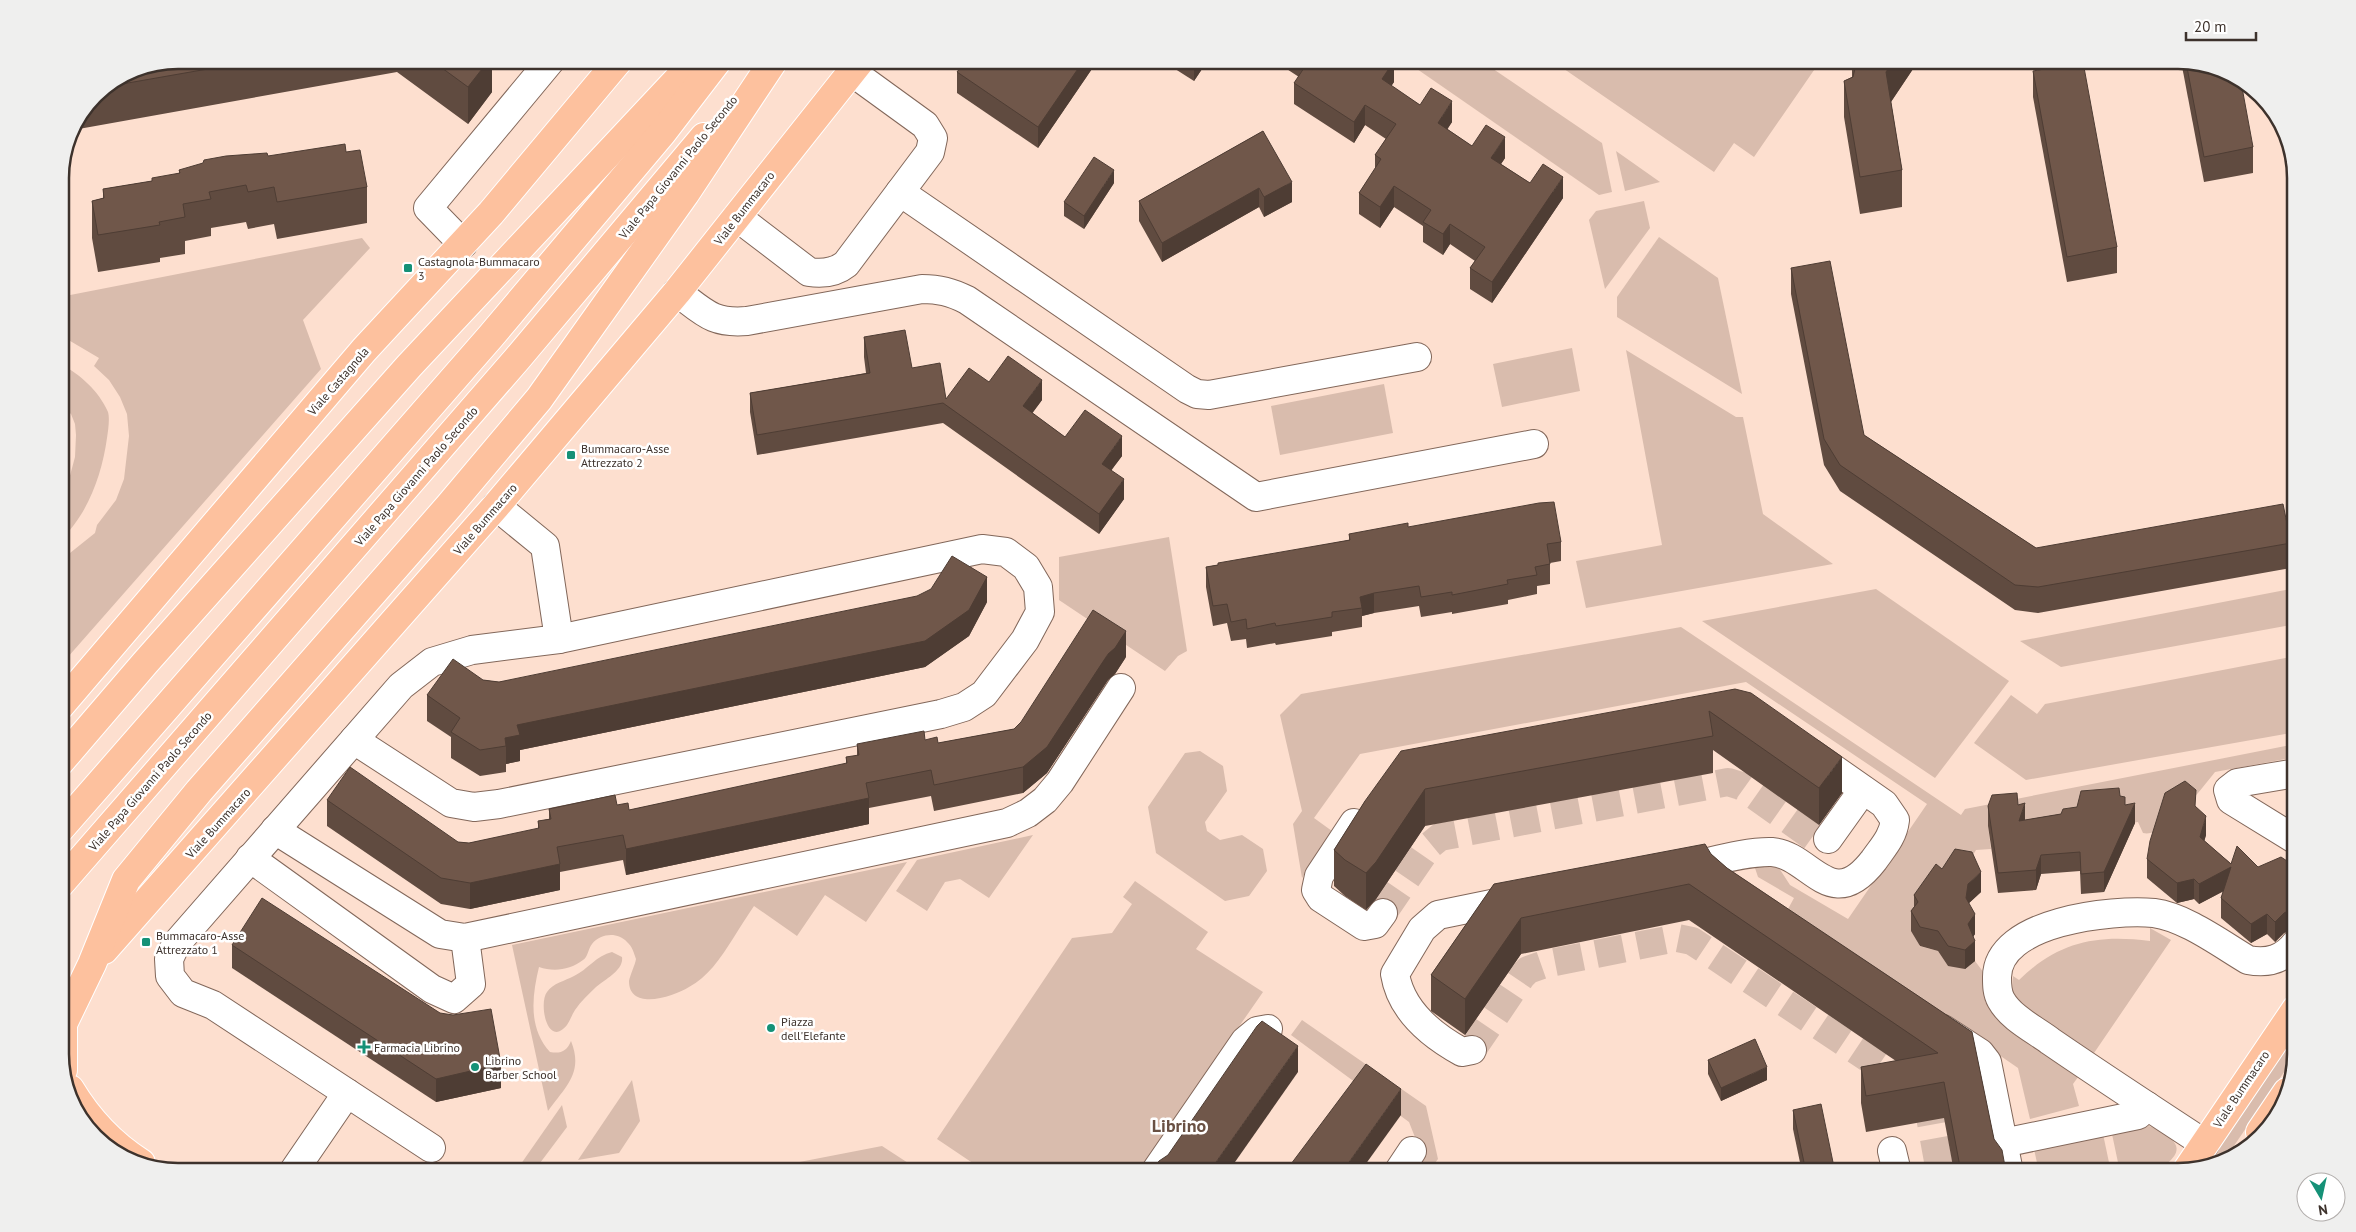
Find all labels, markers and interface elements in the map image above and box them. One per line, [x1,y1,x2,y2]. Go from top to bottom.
scale bar [2186,10,2256,42]
text: 20 m [2194,17,2227,36]
street label: Viale Papa Giovanni Paolo Secondo [615,92,740,242]
street label: Viale Bummacaro [710,168,777,249]
place label: Castagnola-Bummacaro 3 [418,254,540,283]
marker: Castagnola-Bummacaro 3 [402,262,414,274]
street label: Viale Castagnola [304,344,372,419]
street label: Viale Papa Giovanni Paolo Secondo [351,403,481,550]
place label: Bummacaro-Asse Attrezzato 2 [581,441,669,470]
marker: Bummacaro-Asse Attrezzato 2 [565,449,577,461]
street label: Viale Bummacaro [449,480,520,558]
street label: Viale Papa Giovanni Paolo Secondo [85,708,215,855]
street label: Viale Bummacaro [182,785,254,862]
place label: Bummacaro-Asse Attrezzato 1 [156,928,244,957]
marker: Bummacaro-Asse Attrezzato 1 [140,936,152,948]
place label: Piazza dell'Elefante [781,1014,846,1043]
marker: Piazza dell'Elefante [765,1022,777,1034]
place label: Farmacia Librino [374,1040,460,1055]
marker: Farmacia Librino [358,1041,370,1053]
street label: Viale Bummacaro [2209,1048,2272,1131]
place label: Librino Barber School [485,1053,557,1082]
marker: Librino Barber School [469,1061,481,1073]
district label: Librino [1152,1114,1207,1137]
north arrow [2296,1172,2346,1222]
text: N [2317,1200,2329,1219]

